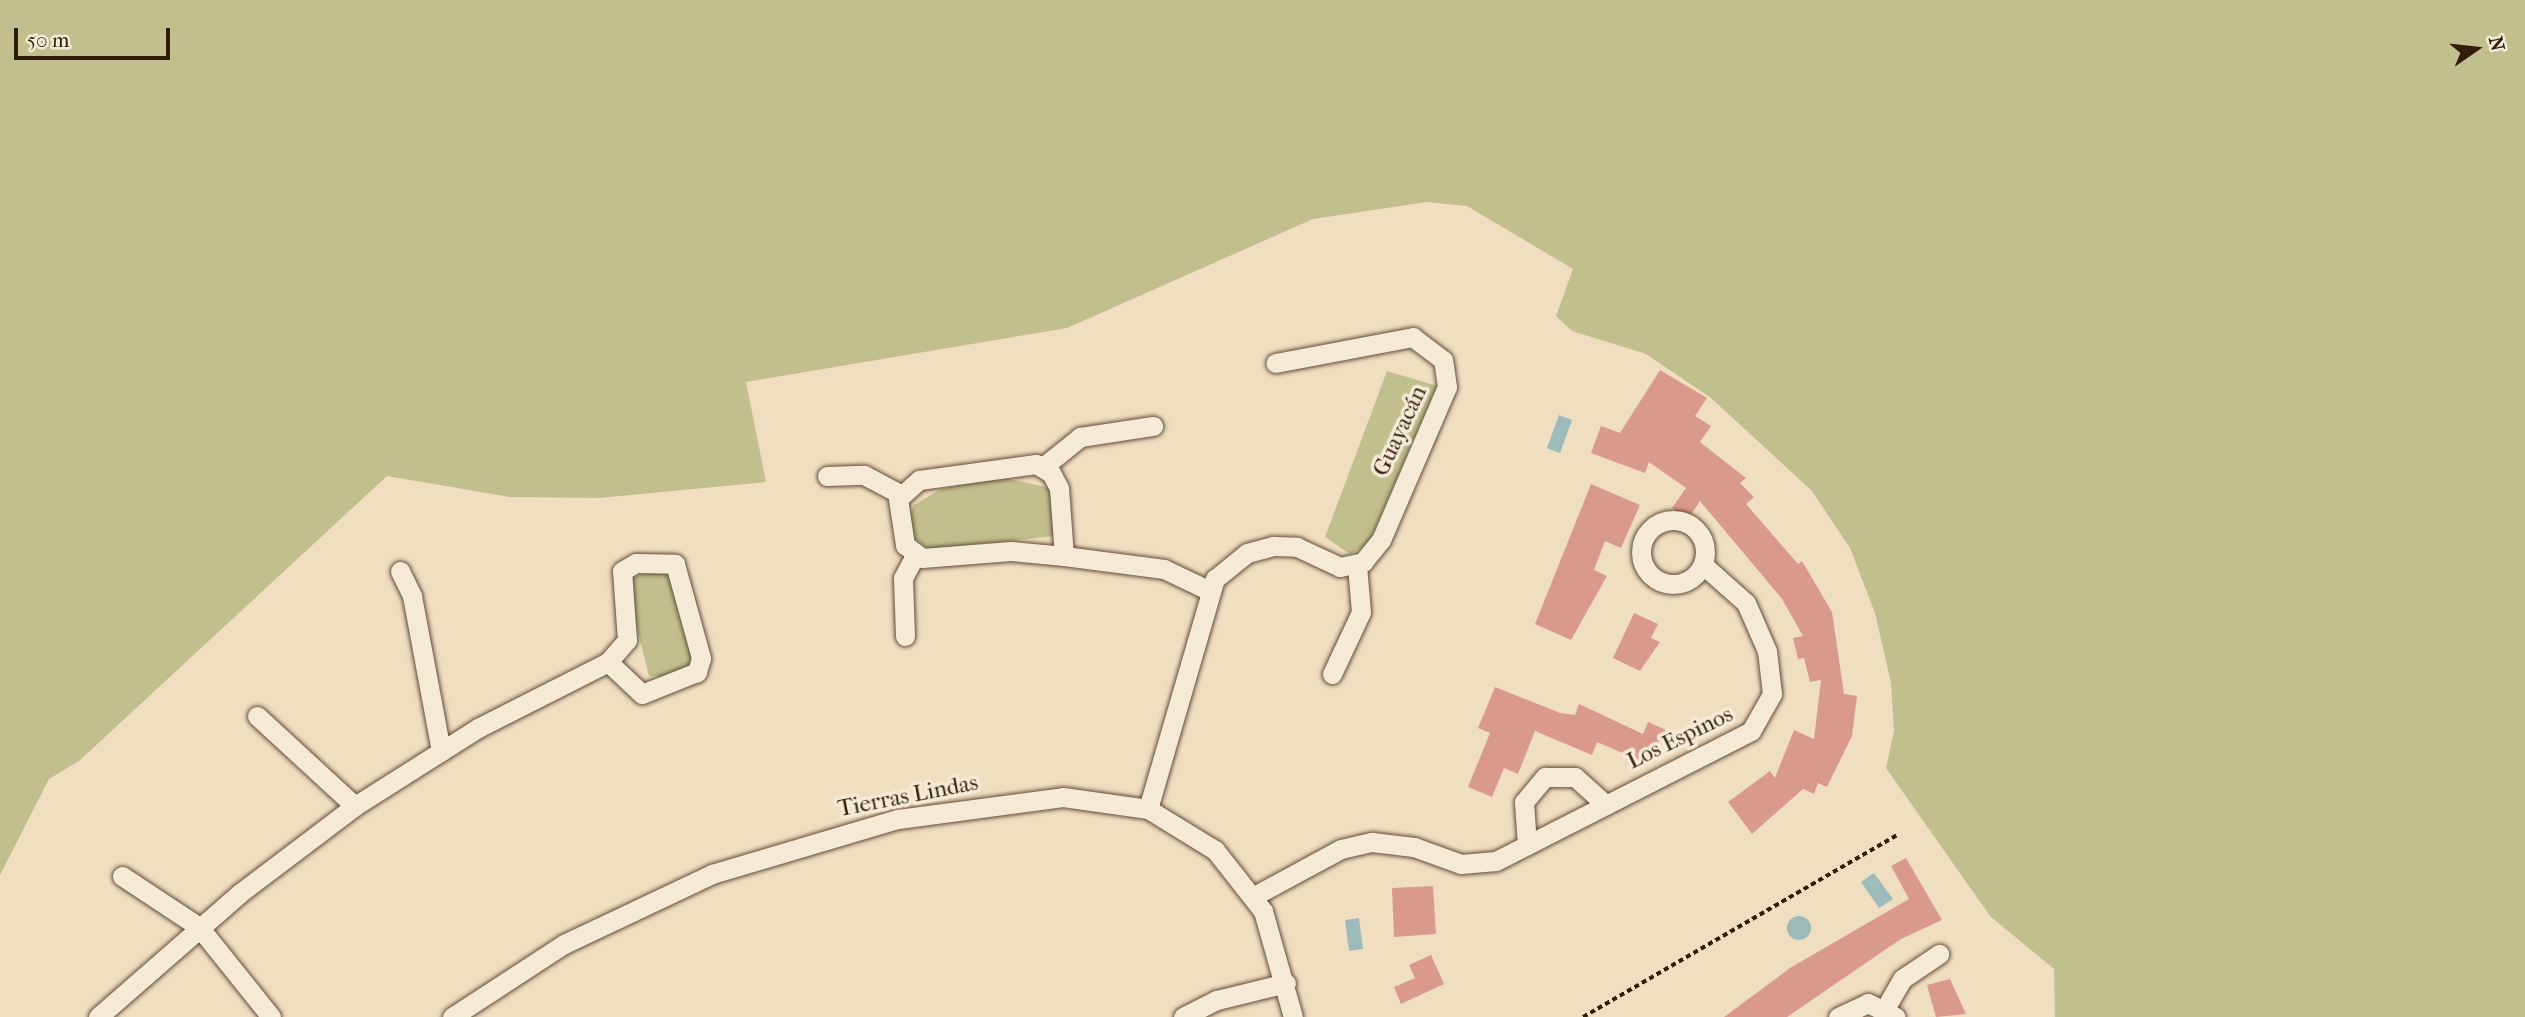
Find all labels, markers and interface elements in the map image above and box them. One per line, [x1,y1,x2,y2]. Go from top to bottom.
scale bar [18,14,173,58]
north arrow [2441,14,2511,84]
text: 50 m [27,28,70,52]
text: N [2484,34,2509,54]
street label: Guayacán [1367,382,1433,480]
street label: Los Espinos [1623,701,1737,775]
street label: Tierras Lindas [836,769,980,823]

